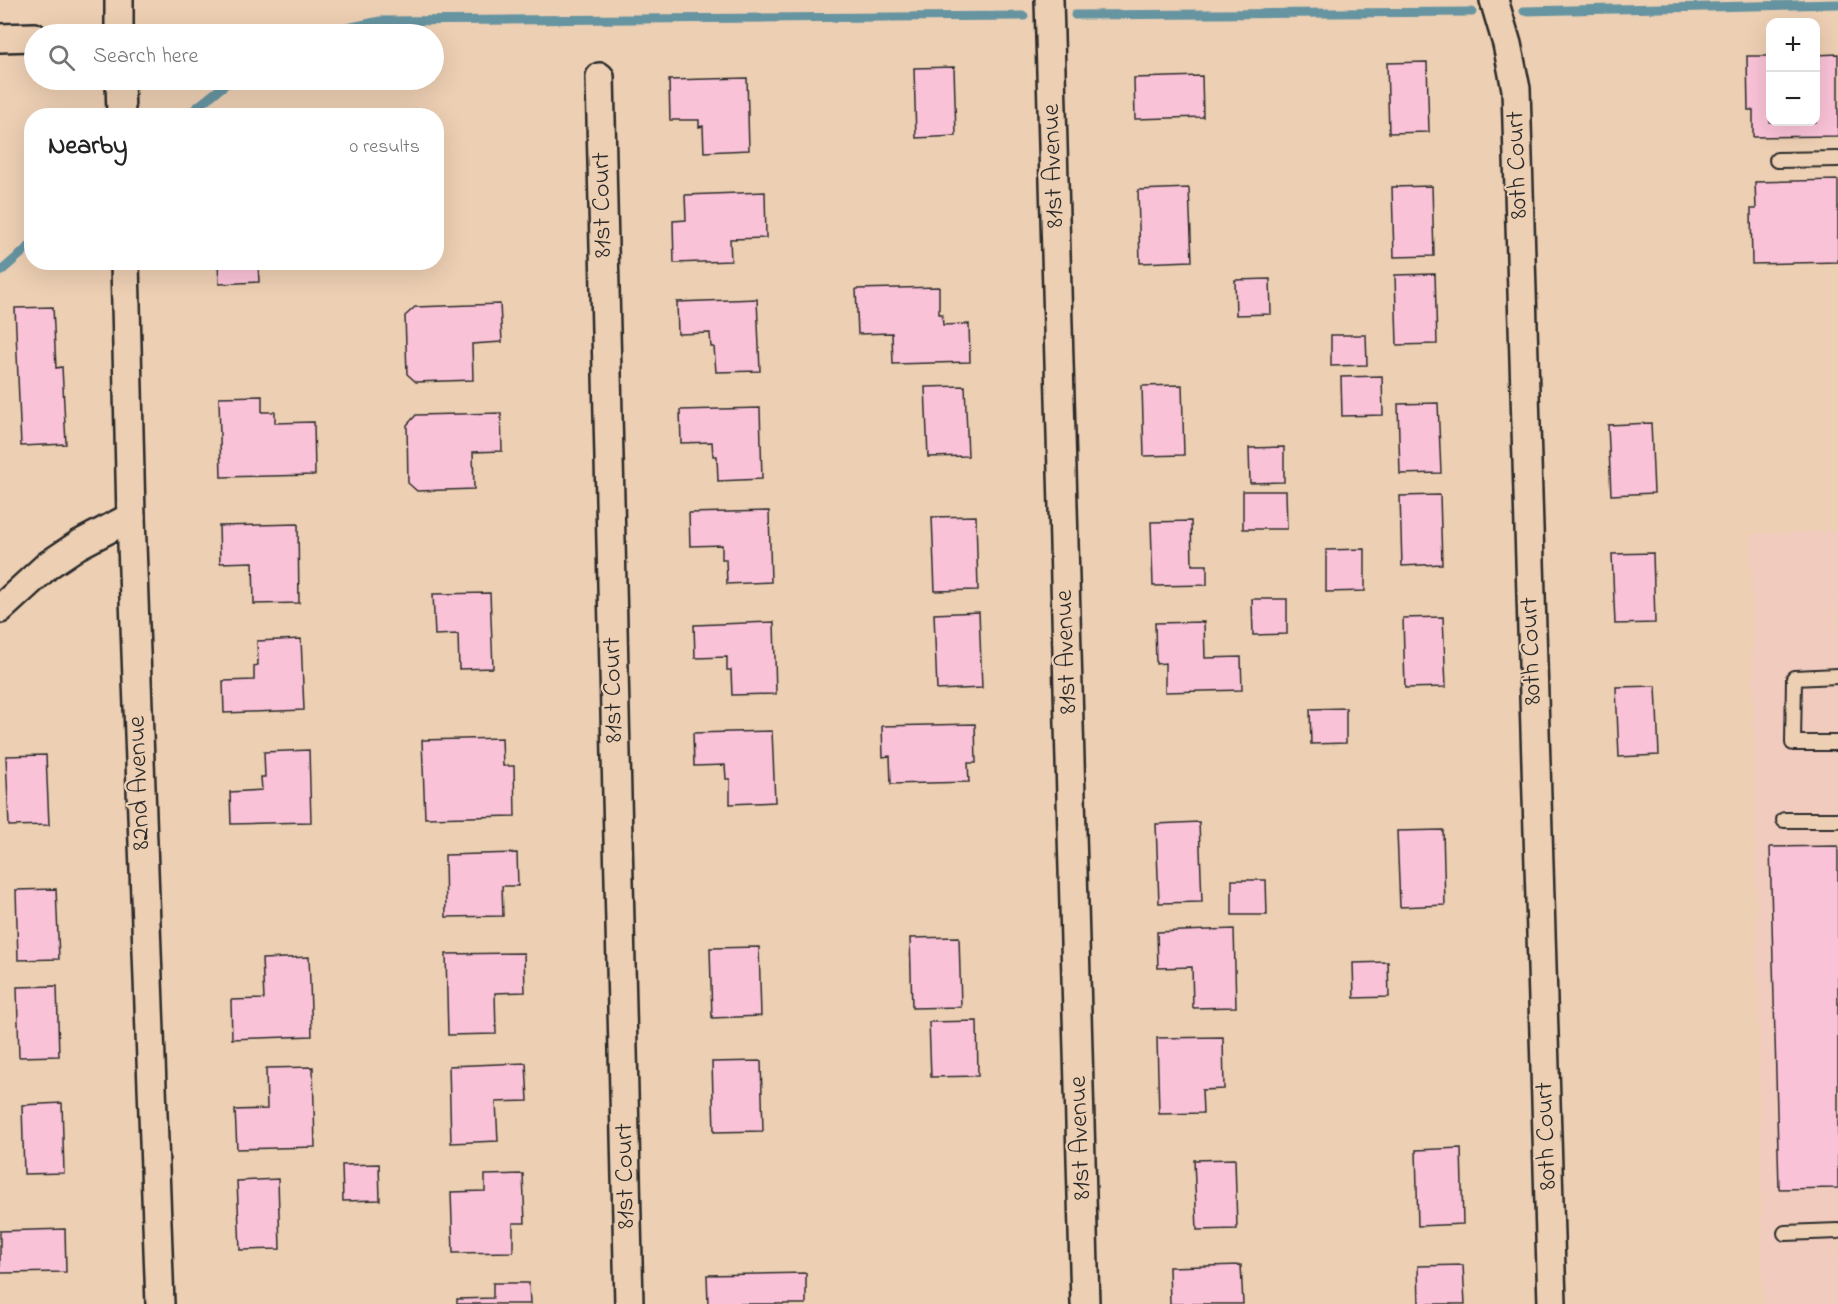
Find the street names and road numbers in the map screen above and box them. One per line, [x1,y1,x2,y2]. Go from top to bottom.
street label: 81st Avenue [1033,103,1075,229]
street label: 80th Court [1497,110,1539,220]
street label: 81st Court [583,151,623,258]
street label: 81st Avenue [1046,589,1088,715]
street label: 80th Court [1511,596,1553,706]
street label: 81st Court [594,636,634,743]
street label: 82nd Avenue [119,715,161,851]
street label: 81st Avenue [1060,1075,1102,1201]
street label: 80th Court [1526,1081,1568,1191]
street label: 81st Court [606,1122,646,1229]

